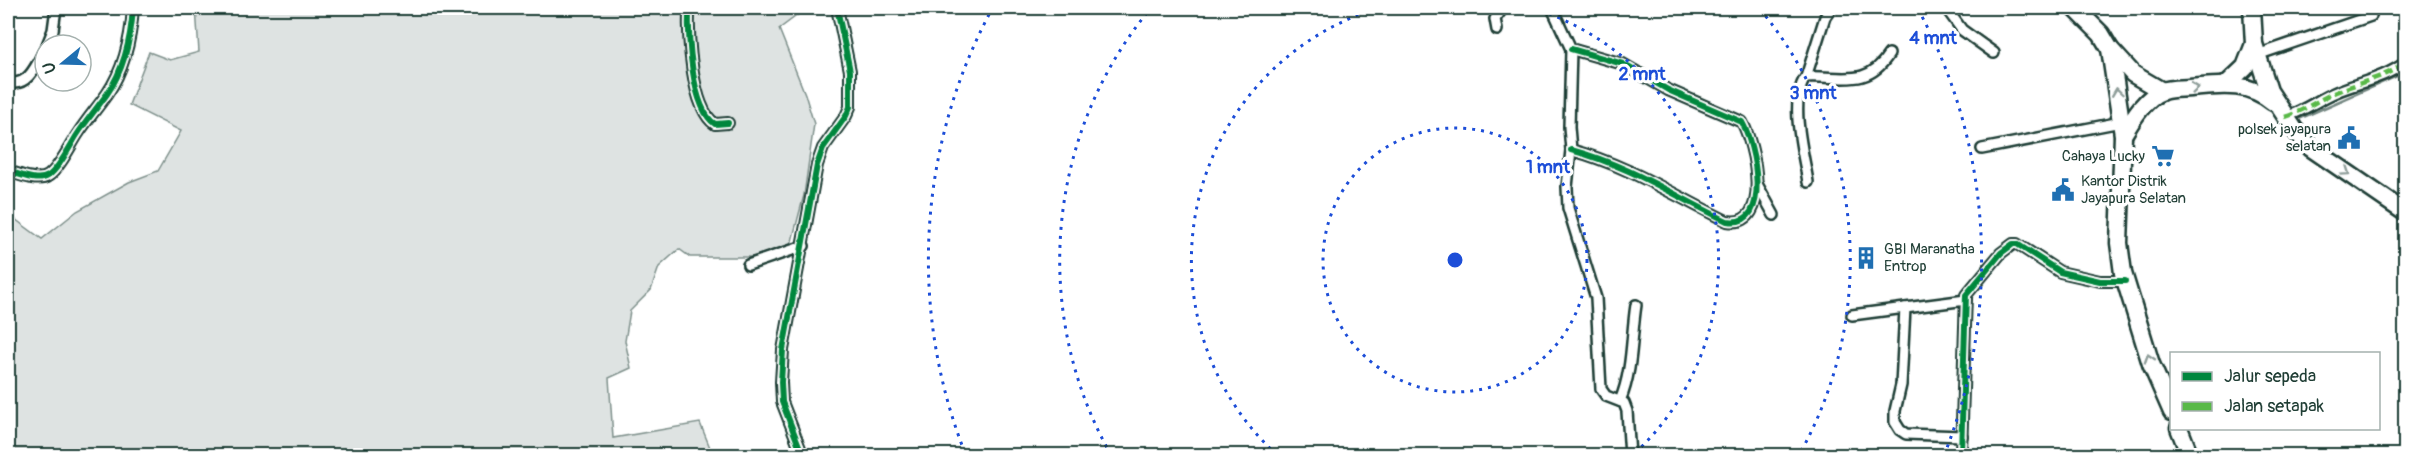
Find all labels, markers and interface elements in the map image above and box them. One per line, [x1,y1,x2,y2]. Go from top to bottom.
text: 4 mnt [1909,27,1958,50]
north arrow [33,33,93,93]
text: U [38,59,61,76]
text: 2 mnt [1618,63,1666,86]
text: 3 mnt [1789,82,1837,105]
one-way arrow [2190,82,2199,95]
one-way arrow [2112,87,2124,96]
place label: polsek jayapura selatan [2238,120,2331,156]
public building icon: polsek jayapura selatan [2336,125,2362,151]
supermarket icon: Cahaya Lucky [2150,143,2176,169]
place label: Cahaya Lucky [2062,147,2146,166]
text: 1 mnt [1526,156,1571,179]
one-way arrow [2340,165,2351,176]
place label: Kantor Distrik Jayapura Selatan [2081,172,2186,208]
public building icon: Kantor Distrik Jayapura Selatan [2050,177,2076,203]
place label: GBI Maranatha Entrop [1884,240,1975,276]
building icon: GBI Maranatha Entrop [1853,245,1879,271]
centre of rings [1445,250,1465,270]
legend [2170,352,2380,430]
one-way arrow [2144,353,2156,364]
text: Jalur sepeda [2224,365,2316,388]
text: Jalan setapak [2224,395,2325,418]

